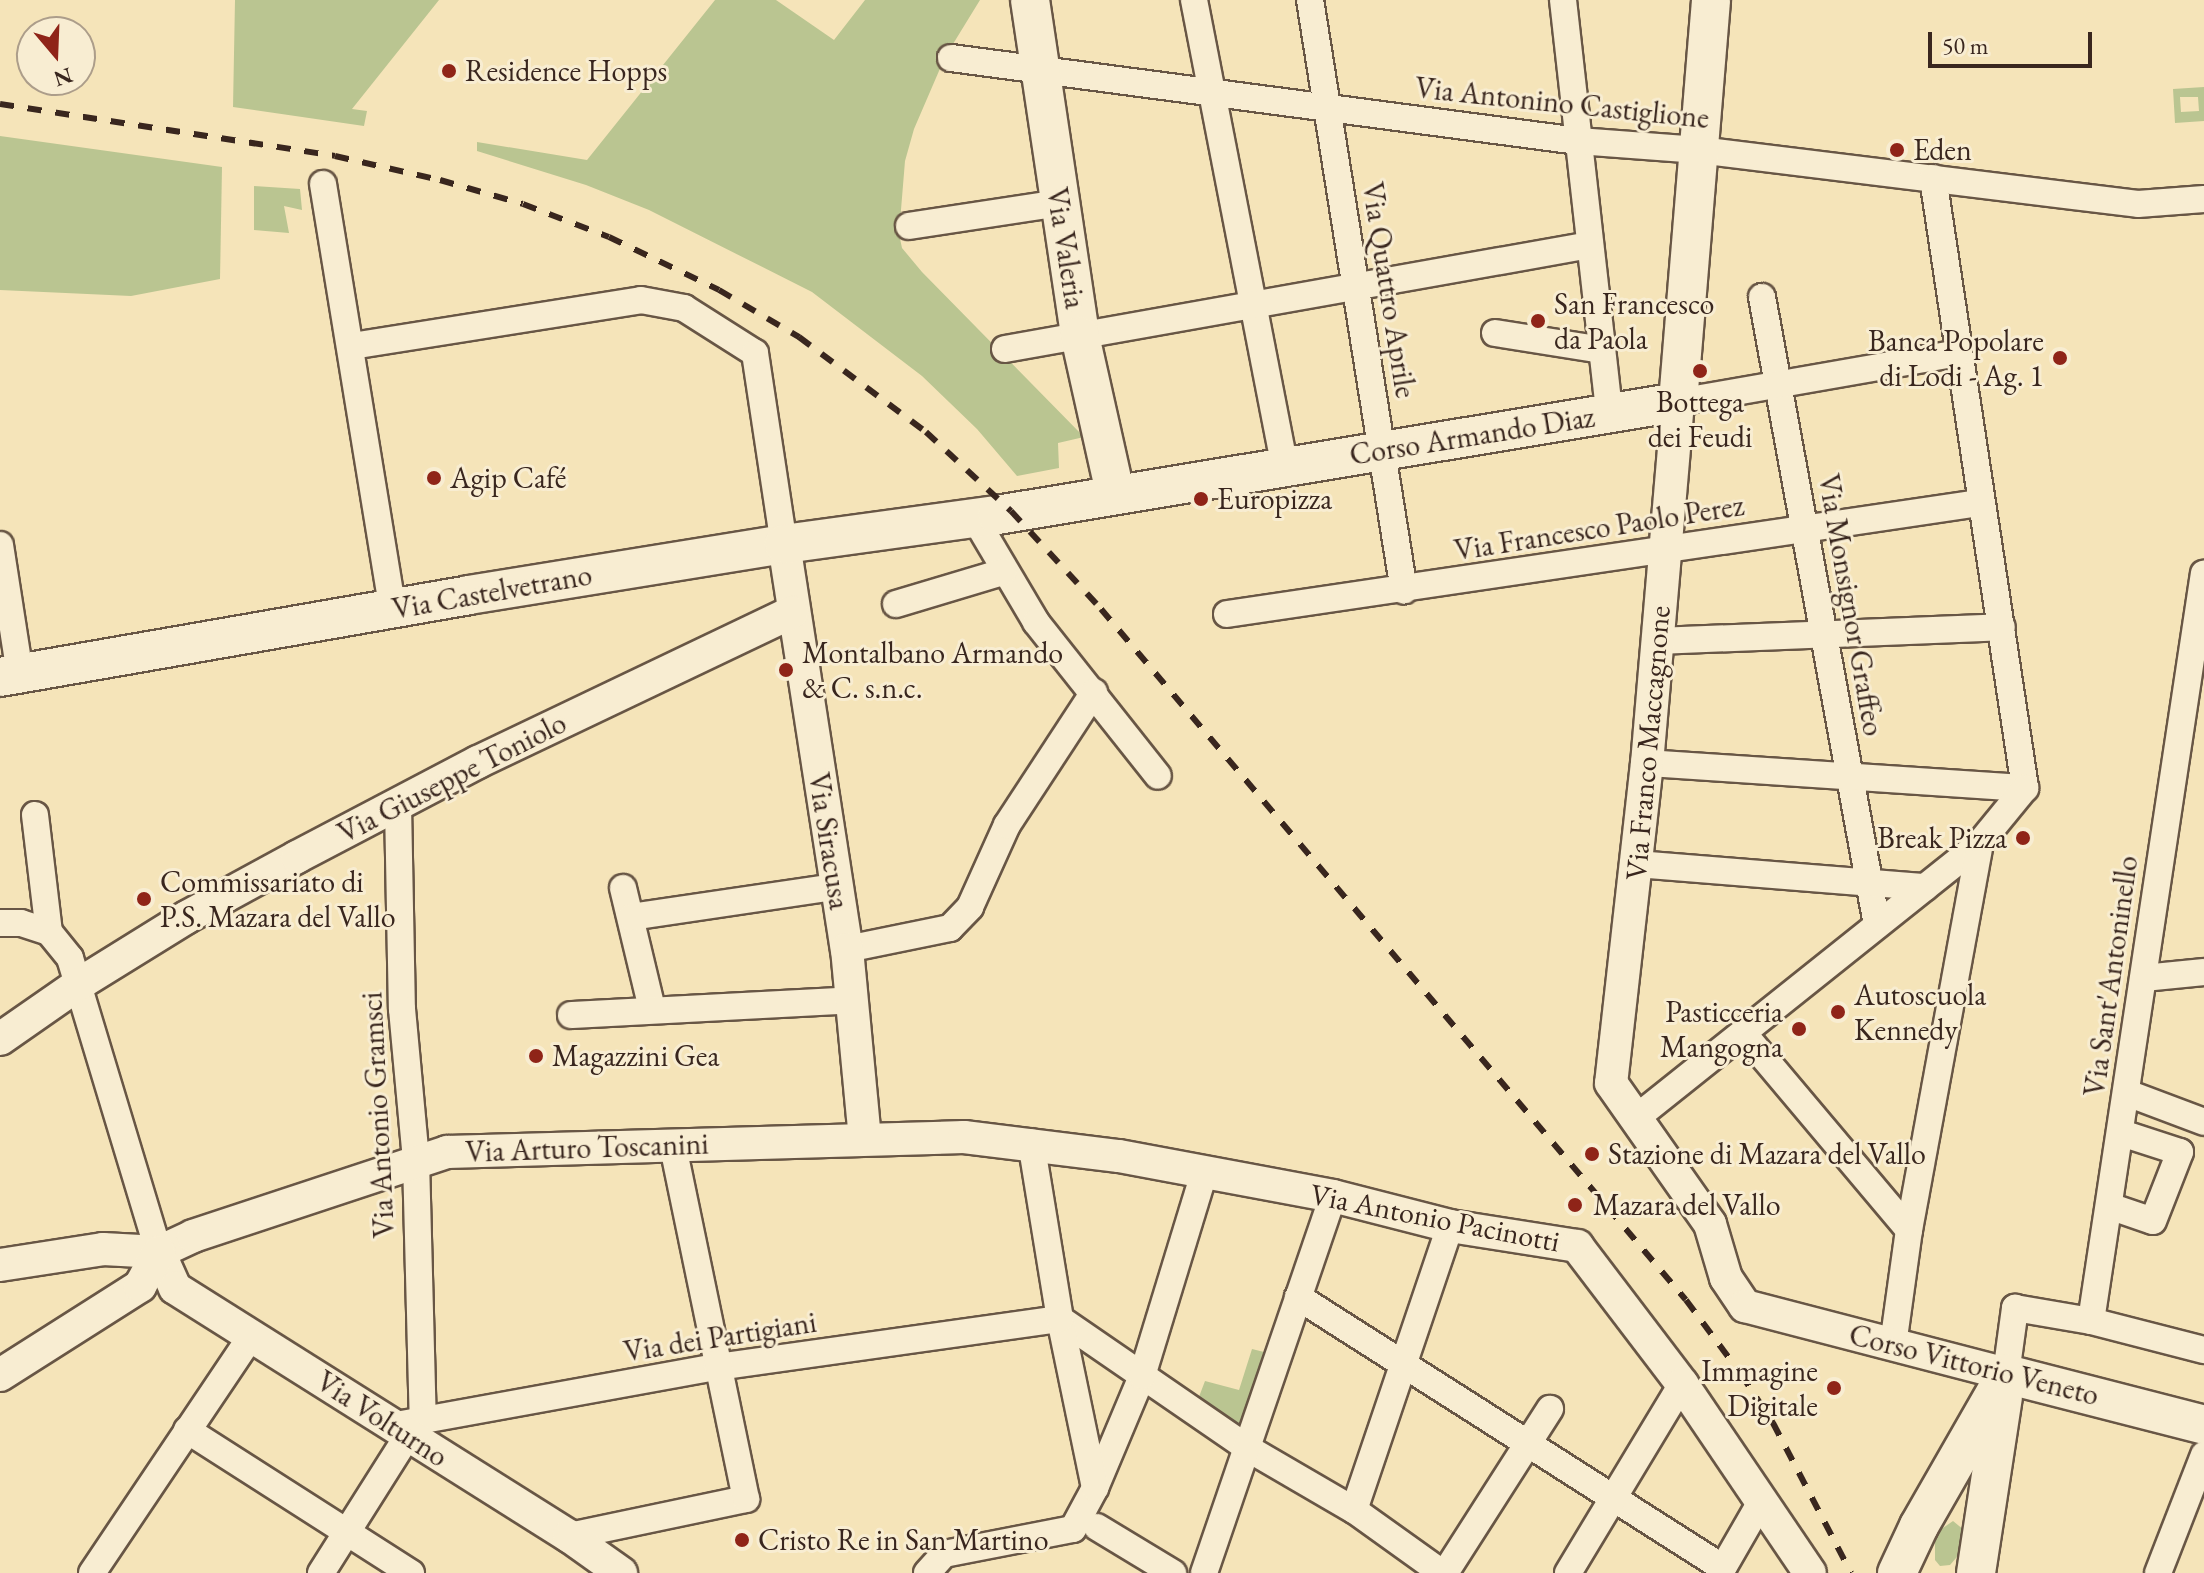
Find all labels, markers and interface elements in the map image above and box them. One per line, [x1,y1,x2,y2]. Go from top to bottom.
north arrow [16,16,96,96]
scale bar [1932,16,2096,66]
text: 50 m [1942,30,1989,61]
place label: Residence Hopps [465,53,667,89]
text: N [50,61,76,94]
marker: Residence Hopps [440,62,458,80]
street label: Via Antonino Castiglione [1413,70,1711,136]
place label: Eden [1913,132,1972,168]
marker: Eden [1888,141,1906,159]
street label: Via Quattro Aprile [1354,180,1424,400]
street label: Via Valeria [1039,185,1093,311]
place label: San Francesco da Paola [1554,286,1714,356]
marker: San Francesco da Paola [1529,312,1547,330]
place label: Banca Popolare di Lodi - Ag. 1 [1868,323,2044,394]
marker: Banca Popolare di Lodi - Ag. 1 [2051,349,2069,367]
marker: Bottega dei Feudi [1691,362,1709,380]
place label: Bottega dei Feudi [1648,384,1752,454]
street label: Corso Armando Diaz [1347,399,1597,473]
place label: Agip Café [450,460,566,496]
marker: Agip Café [425,469,443,487]
street label: Via Monsignor Graffeo [1810,471,1892,739]
place label: Europizza [1217,481,1332,517]
street label: Via Francesco Paolo Perez [1452,487,1746,569]
marker: Europizza [1192,490,1210,508]
street label: Via Castelvetrano [389,557,595,627]
street label: Via Franco Maccagnone [1618,604,1678,882]
place label: Montalbano Armando & C. s.n.c. [802,635,1063,706]
marker: Montalbano Armando & C. s.n.c. [777,661,795,679]
street label: Via Giuseppe Toniolo [332,705,572,851]
street label: Via Siracusa [800,770,858,912]
place label: Break Pizza [1877,820,2007,856]
marker: Break Pizza [2014,829,2032,847]
street label: Via Sant'Antoninello [2076,853,2146,1099]
place label: Commissariato di P.S. Mazara del Vallo [160,864,396,934]
marker: Commissariato di P.S. Mazara del Vallo [135,890,153,908]
place label: Autoscuola Kennedy [1854,977,1986,1048]
street label: Via Antonio Gramsci [354,991,402,1239]
place label: Pasticceria Mangogna [1660,994,1783,1064]
marker: Autoscuola Kennedy [1829,1003,1847,1021]
marker: Pasticceria Mangogna [1790,1020,1808,1038]
place label: Magazzini Gea [552,1038,720,1074]
marker: Magazzini Gea [527,1047,545,1065]
street label: Via Arturo Toscanini [465,1126,709,1170]
place label: Stazione di Mazara del Vallo [1608,1136,1926,1172]
marker: Stazione di Mazara del Vallo [1583,1145,1601,1163]
street label: Via Antonio Pacinotti [1307,1176,1563,1260]
place label: Mazara del Vallo [1593,1187,1781,1223]
marker: Mazara del Vallo [1564,1194,1586,1216]
street label: Via dei Partigiani [621,1304,819,1370]
street label: Corso Vittorio Veneto [1845,1317,2103,1413]
place label: Immagine Digitale [1701,1353,1818,1424]
street label: Via Volturno [309,1363,455,1475]
marker: Immagine Digitale [1825,1379,1843,1397]
place label: Cristo Re in San Martino [758,1522,1049,1558]
marker: Cristo Re in San Martino [733,1531,751,1549]

